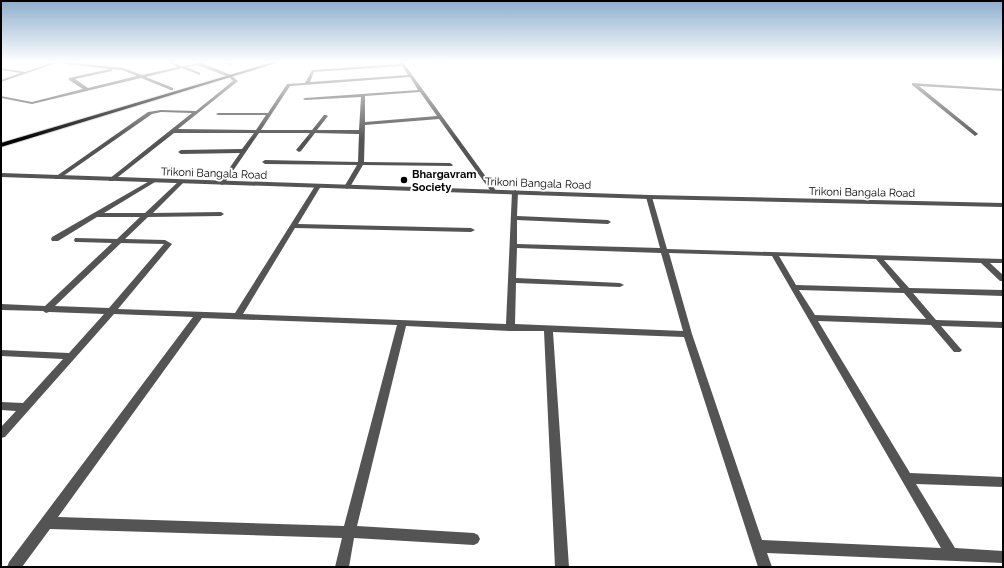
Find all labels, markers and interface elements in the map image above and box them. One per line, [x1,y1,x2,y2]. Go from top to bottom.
street label: Trikoni Bangala Road [161,165,268,182]
place label: Bhargavram Society [412,168,477,194]
marker: Bhargavram Society [399,175,409,185]
street label: Trikoni Bangala Road [485,175,592,192]
street label: Trikoni Bangala Road [809,185,915,200]

